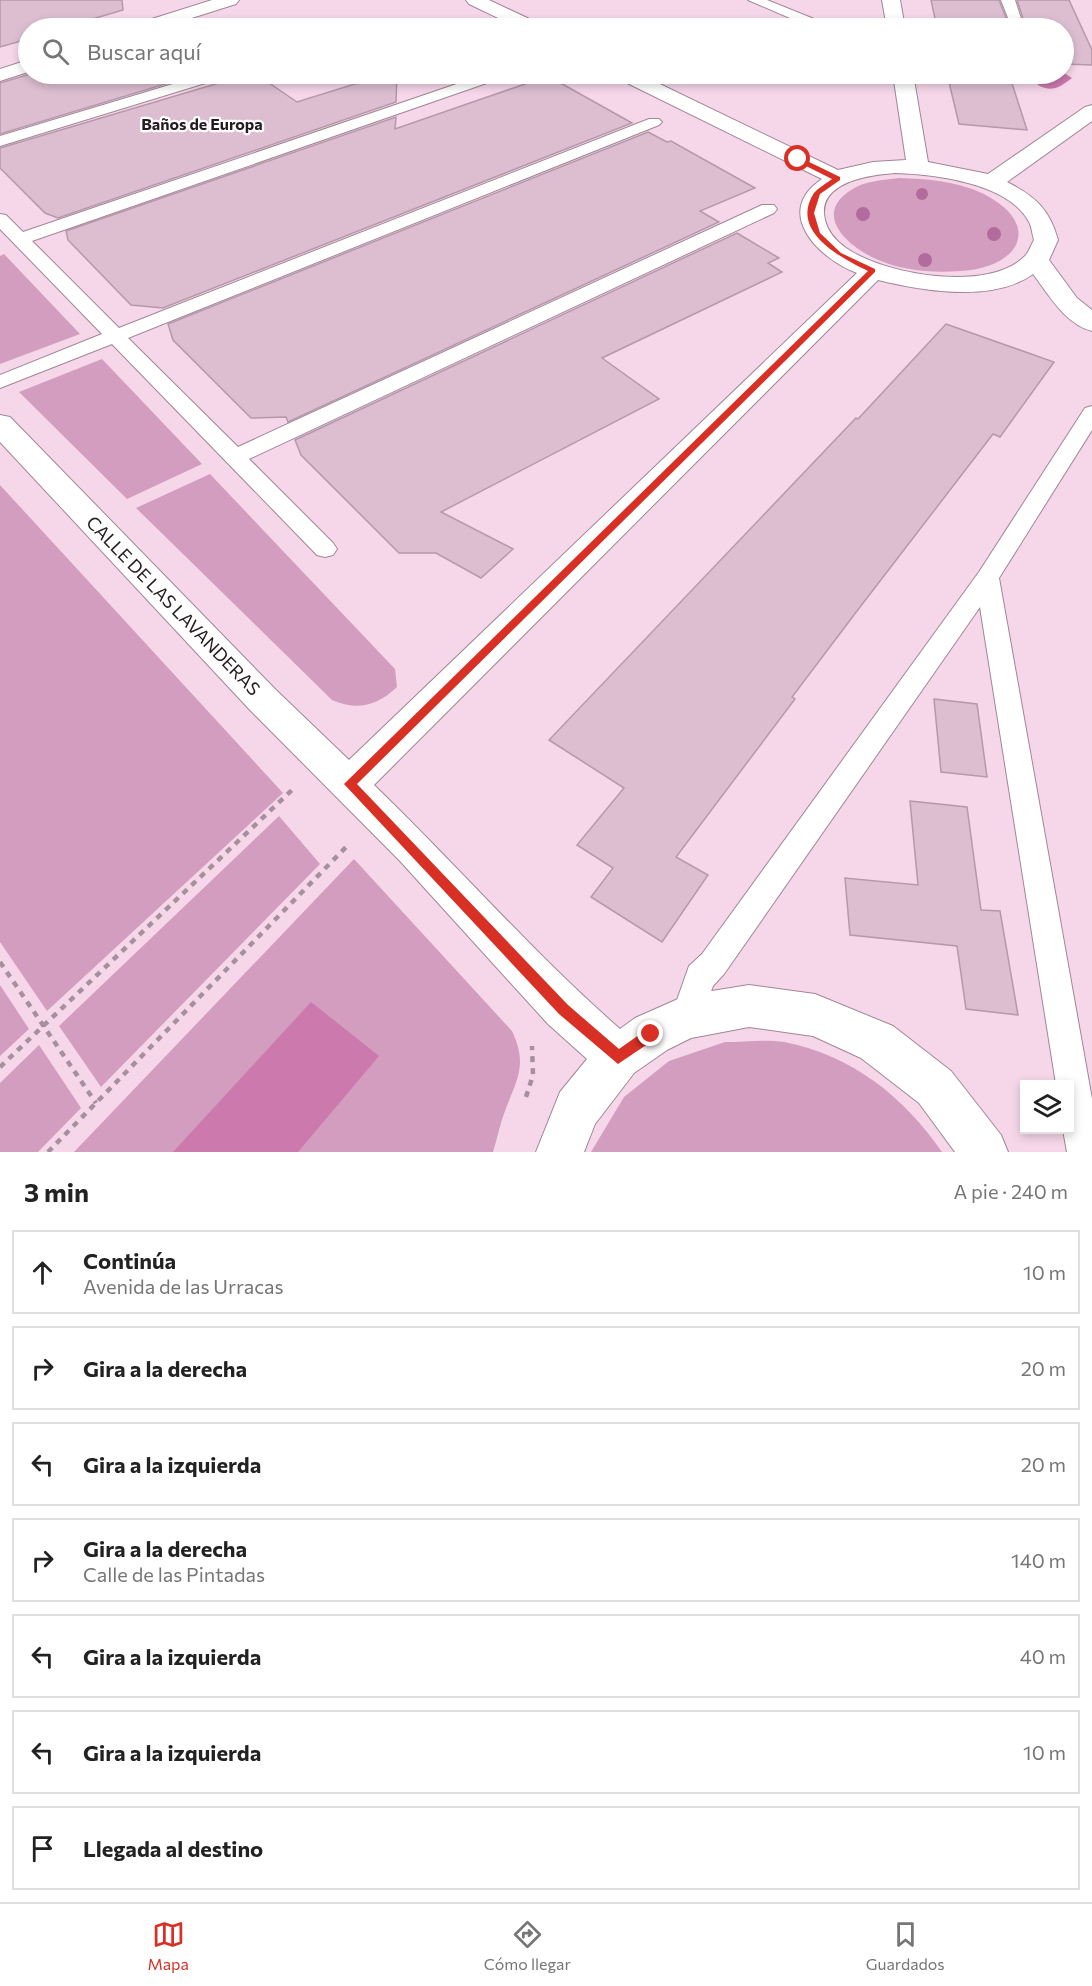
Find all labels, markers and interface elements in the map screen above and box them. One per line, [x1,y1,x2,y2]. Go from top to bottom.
search box [18,18,1074,84]
icon: search [39,35,72,68]
text: Buscar aquí [87,38,201,65]
district label: Baños de Europa [141,114,263,133]
route start [784,145,810,171]
street label: CALLE DE LAS LAVANDERAS [82,511,265,700]
route end [637,1020,663,1046]
map controls [1020,1080,1074,1134]
button: layers [1020,1080,1074,1134]
text: 3 min [24,1176,89,1207]
text: A pie · 240 m [953,1179,1068,1203]
text: Continúa [83,1247,176,1274]
icon: ahead [26,1256,59,1289]
text: 10 m [1023,1260,1066,1284]
text: Avenida de las Urracas [83,1274,284,1298]
icon: right [26,1352,59,1385]
text: Gira a la derecha [83,1355,247,1382]
text: 20 m [1021,1356,1066,1380]
icon: left [26,1448,59,1481]
text: Gira a la izquierda [83,1451,261,1478]
text: 20 m [1021,1452,1066,1476]
text: Gira a la derecha [83,1535,247,1562]
icon: right [26,1544,59,1577]
text: 140 m [1011,1548,1066,1572]
text: Calle de las Pintadas [83,1562,265,1586]
icon: left [26,1640,59,1673]
text: Gira a la izquierda [83,1643,261,1670]
text: 40 m [1020,1644,1066,1668]
icon: left [26,1736,59,1769]
text: Gira a la izquierda [83,1739,261,1766]
text: 10 m [1023,1740,1066,1764]
icon: arrive [26,1832,59,1865]
text: Llegada al destino [83,1835,263,1862]
tab: Mapa [147,1918,189,1973]
tab: Cómo llegar [484,1918,571,1973]
tab: Guardados [866,1918,944,1973]

